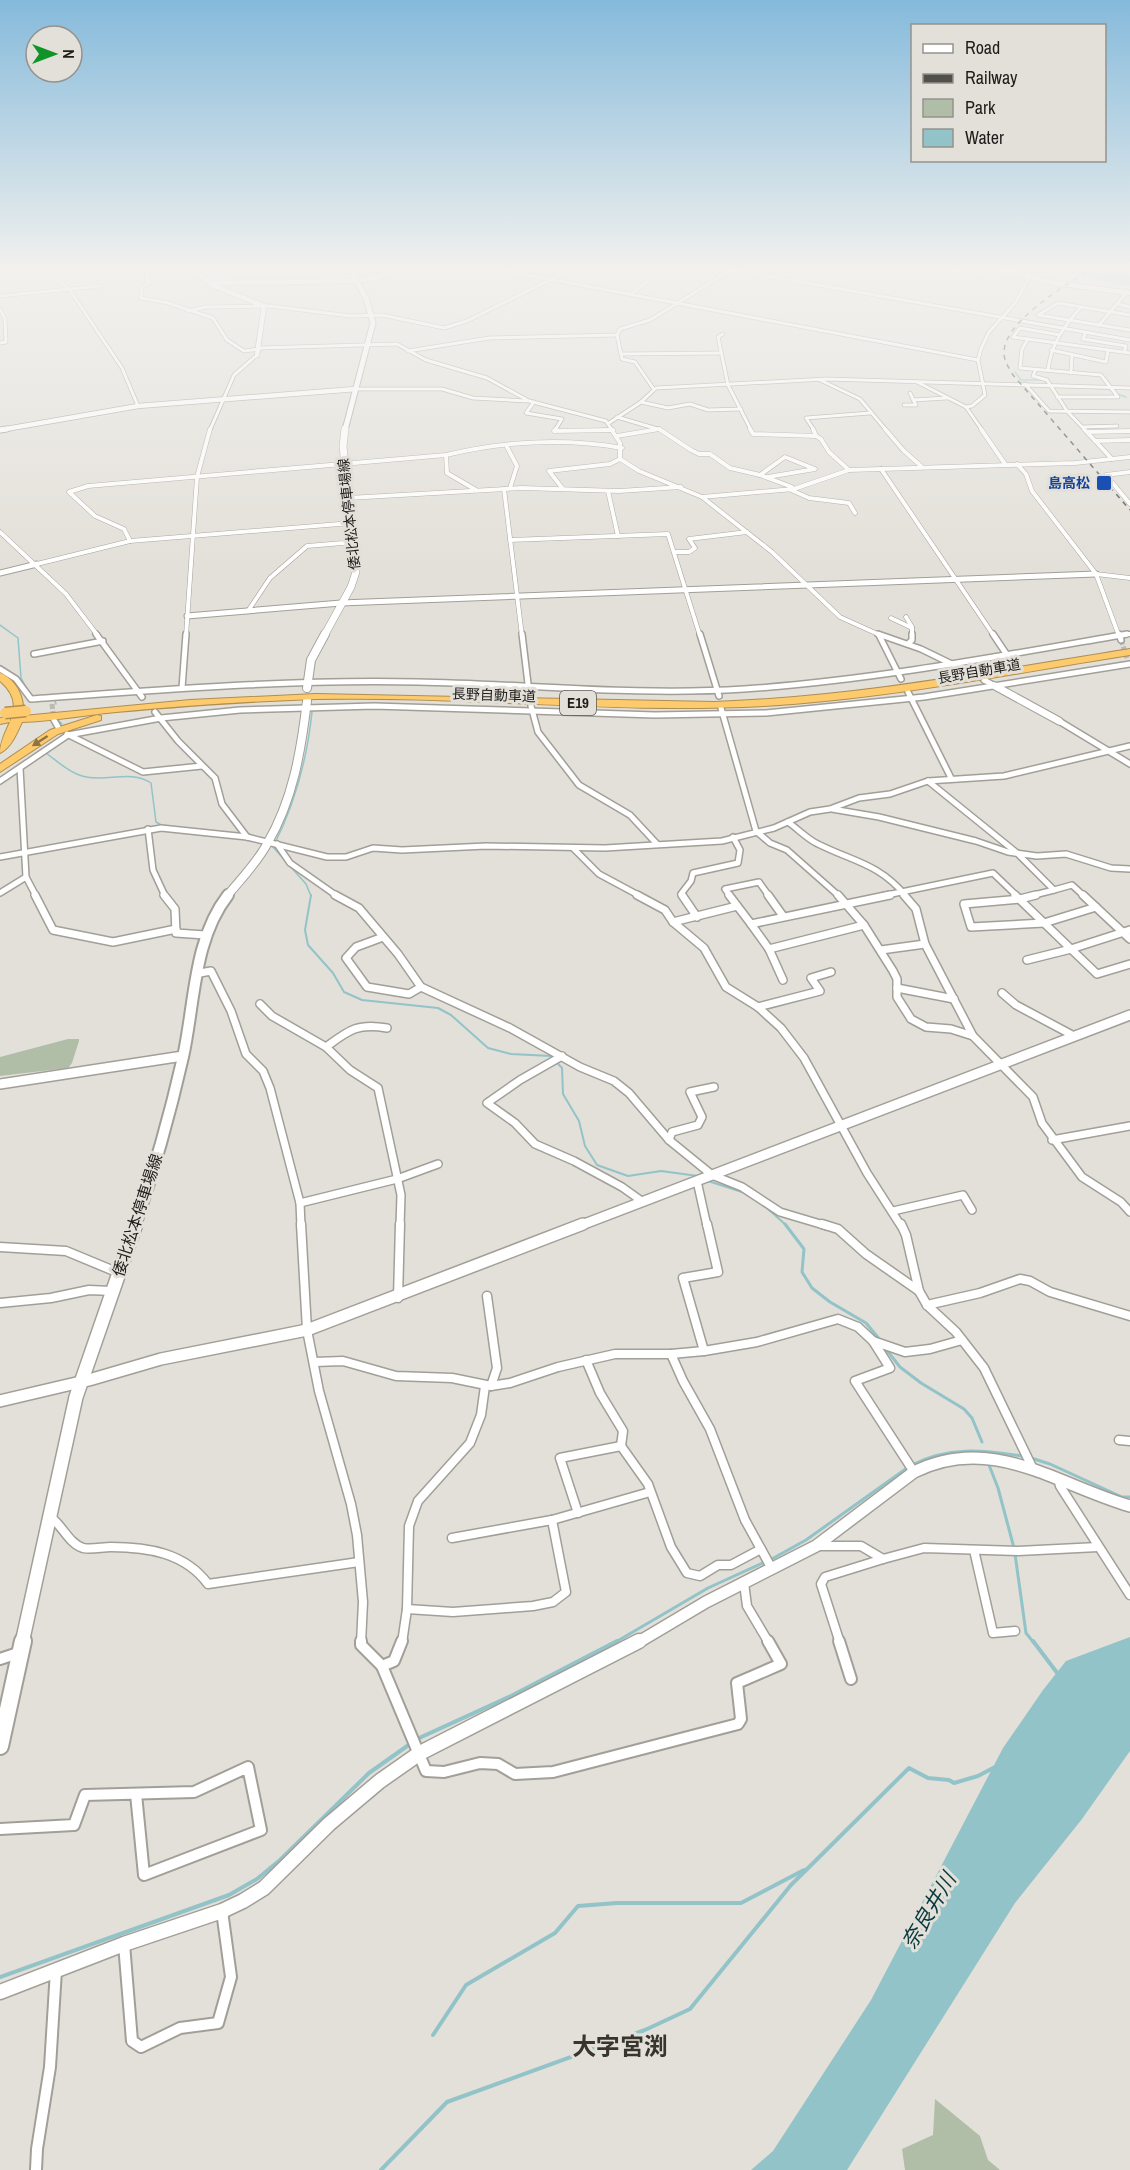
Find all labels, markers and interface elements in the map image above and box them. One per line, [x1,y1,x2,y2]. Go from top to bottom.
north arrow [24,24,84,84]
legend [911,24,1106,162]
text: Road [965,35,1000,60]
text: N [58,49,80,59]
text: Railway [965,65,1018,90]
text: Park [965,95,996,120]
text: Water [965,125,1004,150]
street label: 倭北松本停車場線 [334,457,364,571]
place label: 島高松 [1048,474,1090,492]
marker: 島高松 [1095,474,1113,492]
street label: 長野自動車道 [936,655,1022,687]
street label: 長野自動車道 [452,685,536,705]
road number: E19 [560,691,596,715]
one-way arrow [32,735,48,746]
street label: 倭北松本停車場線 [107,1151,167,1279]
water label: 奈良井川 [895,1866,964,1954]
district label: 大字宮渕 [572,2030,668,2062]

